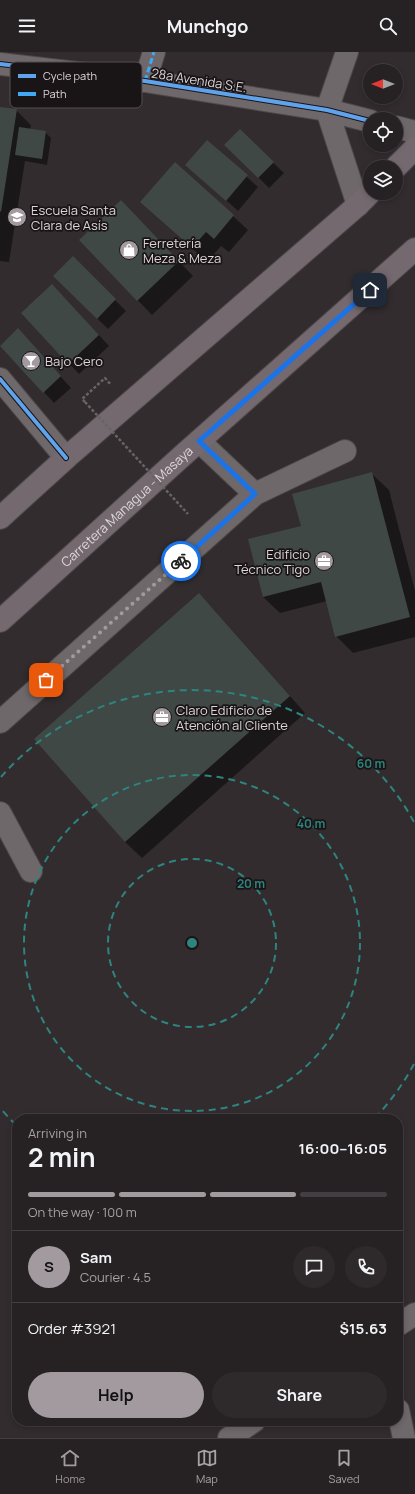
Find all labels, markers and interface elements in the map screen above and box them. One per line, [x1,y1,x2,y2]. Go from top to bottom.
text: Munchgo [167,14,248,38]
icon: menu [16,15,38,37]
icon: search [377,15,399,37]
legend [10,62,142,108]
street label: 28a Avenida S.E. [150,64,248,96]
north arrow [363,64,403,104]
map controls [363,64,403,200]
text: Cycle path [43,68,97,83]
text: Path [43,86,66,101]
button: locate [363,112,403,152]
button: layers [363,160,403,200]
place label: Escuela Santa Clara de Asís [31,201,116,234]
school or university icon: Escuela Santa Clara de Asís [6,206,28,228]
place label: Ferretería Meza & Meza [143,234,221,267]
shop icon: Ferretería Meza & Meza [118,239,140,261]
pin [353,273,387,307]
icon: home [359,279,381,301]
bar icon: Bajo Cero [20,350,42,372]
place label: Bajo Cero [45,352,103,370]
street label: Carretera Managua - Masaya [57,442,197,571]
courier [161,541,201,581]
place label: Edificio Técnico Tigo [234,545,310,578]
icon: bike [170,550,192,572]
office icon: Edificio Técnico Tigo [313,550,335,572]
pin [29,663,63,697]
icon: bag [35,669,57,691]
place label: Claro Edificio de Atención al Cliente [176,701,288,734]
office icon: Claro Edificio de Atención al Cliente [151,706,173,728]
text: 60 m [357,755,385,772]
text: 40 m [297,815,325,832]
text: 20 m [237,875,265,892]
centre of rings [185,936,199,950]
text: Arriving in [28,1124,87,1142]
text: 16:00–16:05 [299,1138,387,1159]
text: 2 min [28,1139,96,1175]
text: On the way · 100 m [28,1203,137,1221]
button: chat [293,1246,335,1288]
button: phone [345,1246,387,1288]
text: Sam [80,1247,112,1268]
text: S [44,1256,54,1277]
text: Courier · 4.5 [80,1268,151,1286]
text: Order #3921 [28,1318,116,1339]
text: $15.63 [340,1318,387,1339]
button: Help [28,1372,204,1418]
button: Share [212,1372,387,1418]
tab: Home [55,1447,85,1486]
tab: Map [196,1447,218,1486]
tab: Saved [329,1447,360,1486]

